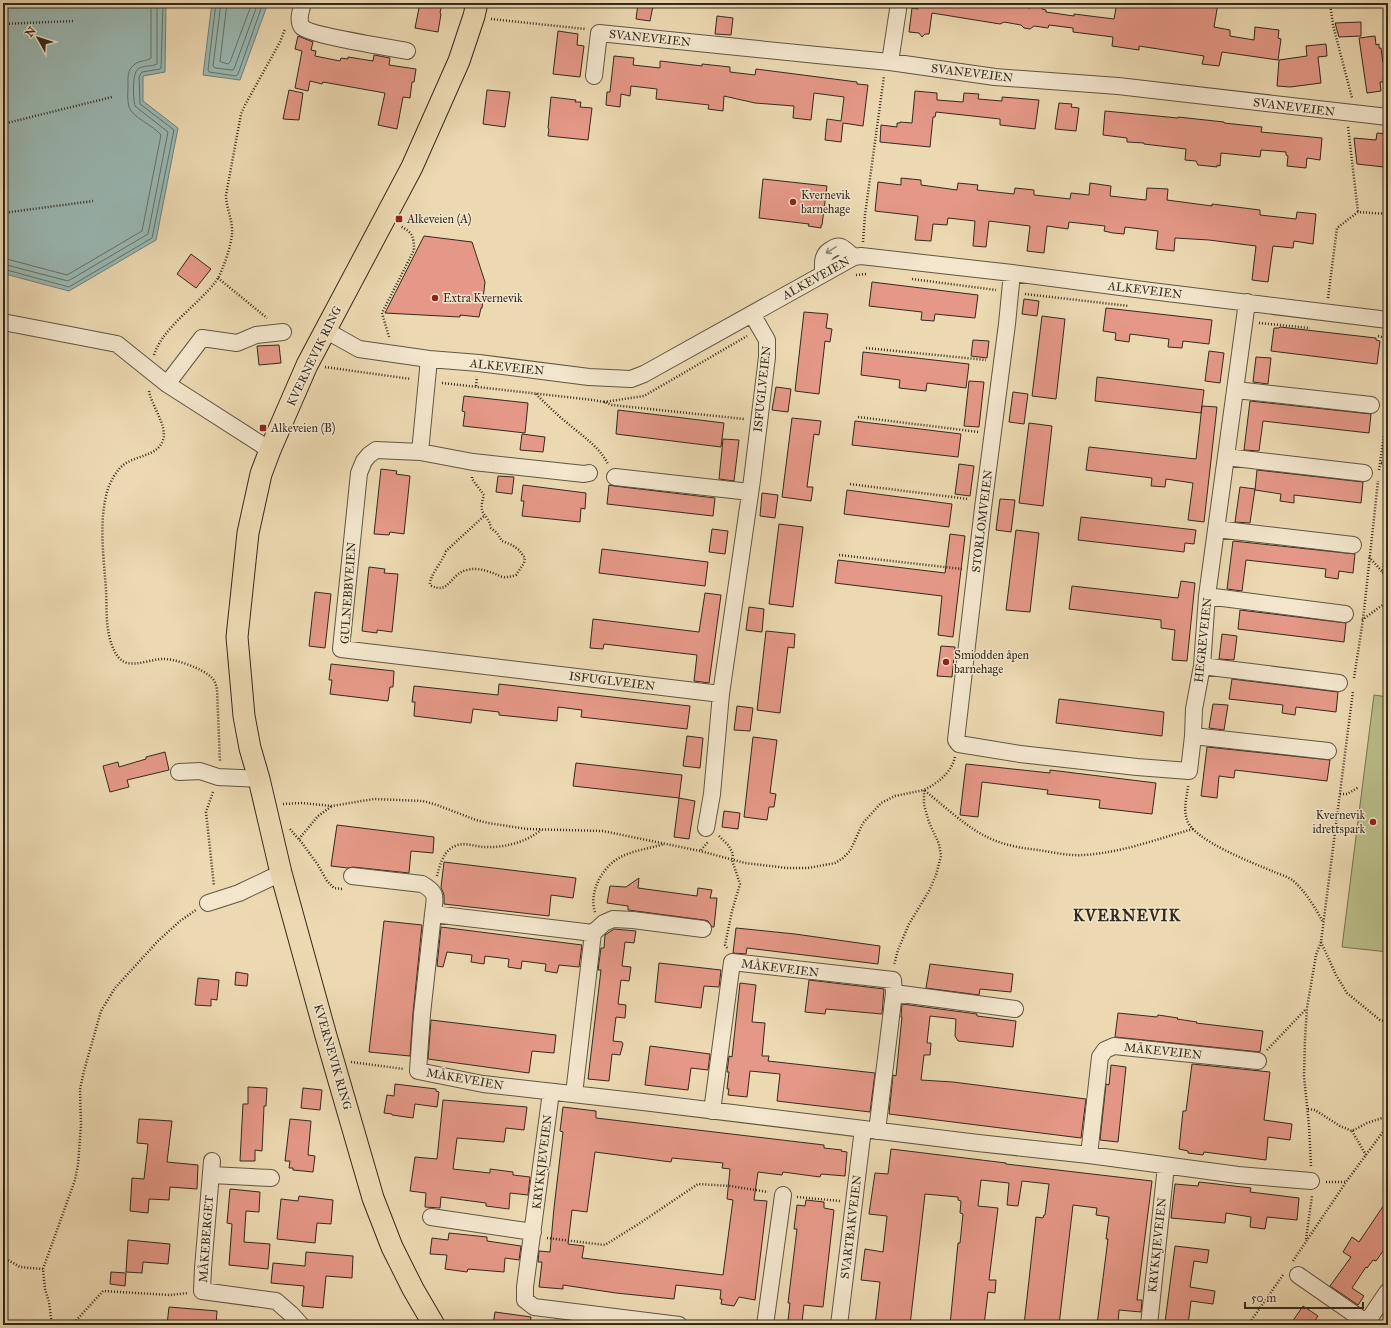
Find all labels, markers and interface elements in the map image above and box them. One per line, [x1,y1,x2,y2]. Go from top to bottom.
north arrow [18,18,58,58]
text: N [23,24,39,40]
street label: SVANEVEIEN [608,27,692,49]
street label: SVANEVEIEN [930,61,1014,85]
street label: SVANEVEIEN [1252,95,1336,119]
place label: Kvernevik barnehage [801,188,851,217]
marker: Kvernevik barnehage [788,197,798,207]
place label: Alkeveien (A) [406,212,471,226]
marker: Alkeveien (A) [394,214,404,224]
one-way arrow [825,247,837,255]
street label: ALKEVEIEN [779,254,852,303]
street label: ALKEVEIEN [1106,278,1183,302]
place label: Extra Kvernevik [443,291,523,305]
marker: Extra Kvernevik [430,293,440,303]
street label: KVERNEVIK RING [284,304,344,408]
street label: ISFUGLVEIEN [751,345,773,433]
street label: ALKEVEIEN [468,356,545,378]
place label: Alkeveien (B) [270,421,335,435]
marker: Alkeveien (B) [258,423,268,433]
street label: STORLOMVEIEN [969,469,995,573]
street label: GULNEBBVEIEN [337,541,359,645]
street label: HEGREVEIEN [1192,597,1214,683]
place label: Smiodden åpen barnehage [954,648,1030,677]
marker: Smiodden åpen barnehage [941,657,951,667]
street label: ISFUGLVEIEN [568,669,656,693]
place label: Kvernevik idrettspark [1312,808,1365,836]
marker: Kvernevik idrettspark [1368,817,1378,827]
district label: KVERNEVIK [1073,906,1181,925]
street label: MÅKEVEIEN [740,955,820,980]
street label: KVERNEVIK RING [311,1003,355,1112]
street label: MÅKEVEIEN [1123,1039,1203,1062]
street label: MÅKEVEIEN [425,1064,505,1093]
street label: KRYKKJEVEIEN [529,1114,556,1210]
street label: SVARTBAKVEIEN [838,1174,864,1280]
street label: MÅKEBERGET [195,1195,216,1283]
street label: KRYKKJEVEIEN [1145,1197,1170,1293]
scale bar [1245,1284,1363,1310]
text: 50 m [1251,1291,1276,1305]

